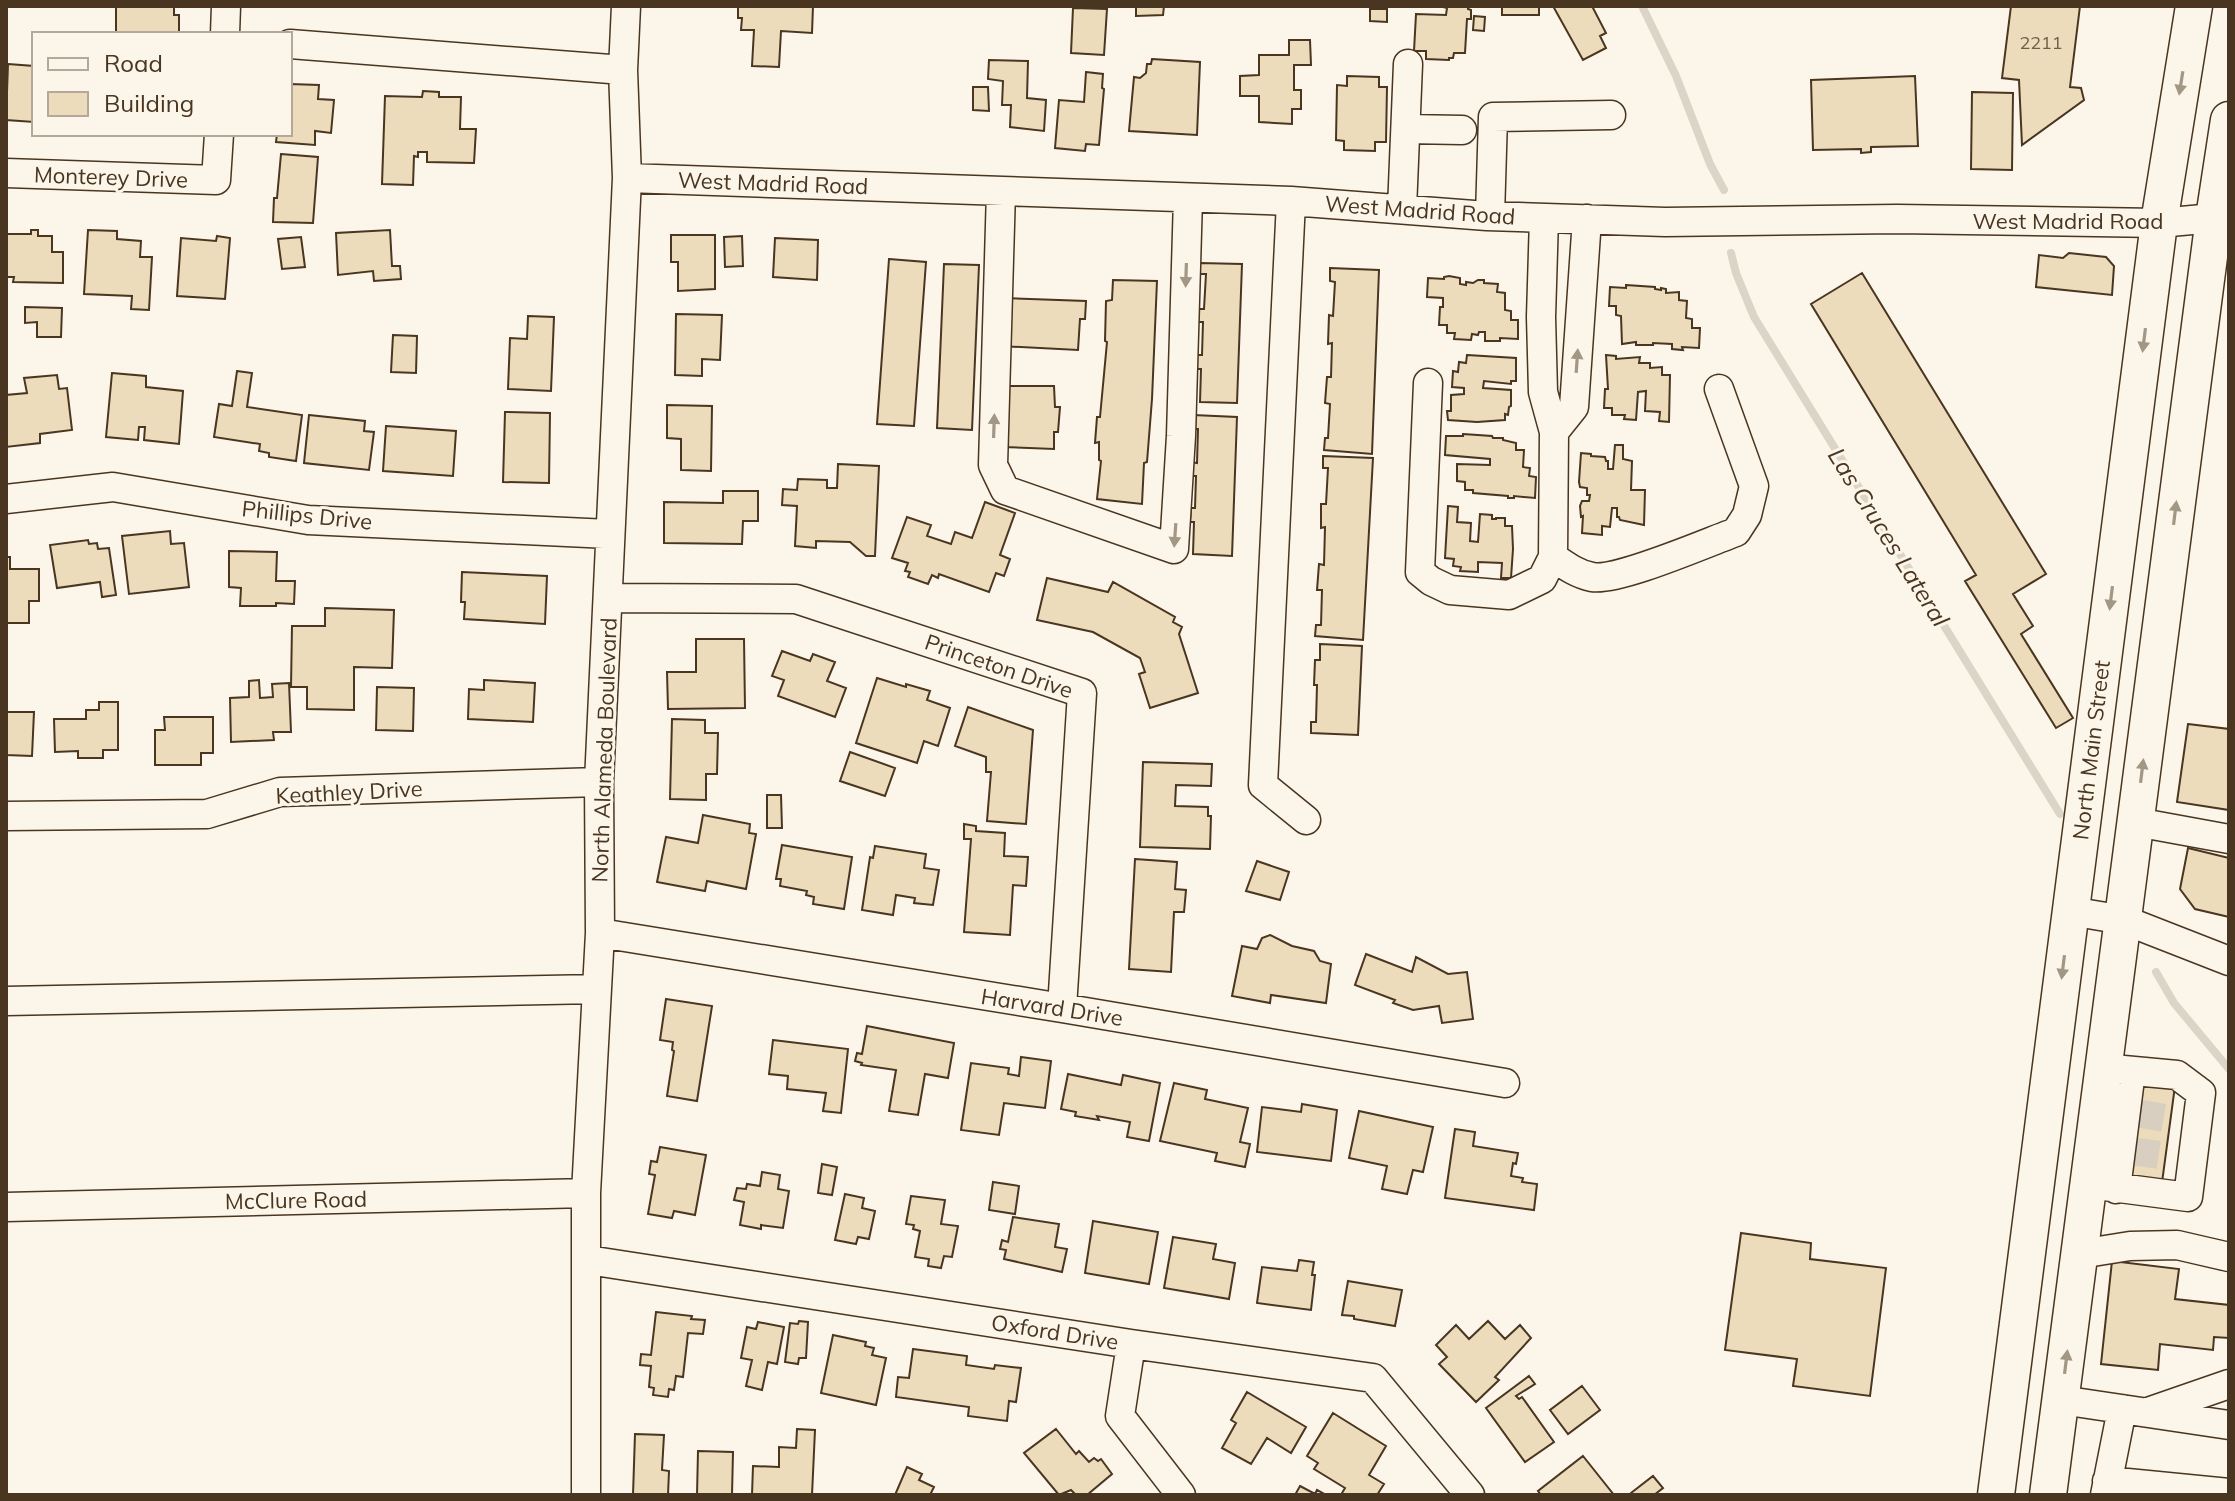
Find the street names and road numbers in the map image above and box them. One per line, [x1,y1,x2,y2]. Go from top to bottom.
street label: Monterey Drive [33,160,189,194]
street label: West Madrid Road [677,166,869,200]
street label: West Madrid Road [1324,189,1516,231]
street label: West Madrid Road [1973,207,2163,235]
street label: Phillips Drive [240,494,374,536]
street label: North Alameda Boulevard [585,617,623,883]
street label: Princeton Drive [921,628,1077,704]
street label: North Main Street [2066,658,2116,841]
street label: Keathley Drive [275,774,423,810]
street label: Harvard Drive [979,982,1125,1032]
street label: McClure Road [225,1185,367,1215]
street label: Oxford Drive [989,1308,1121,1356]

